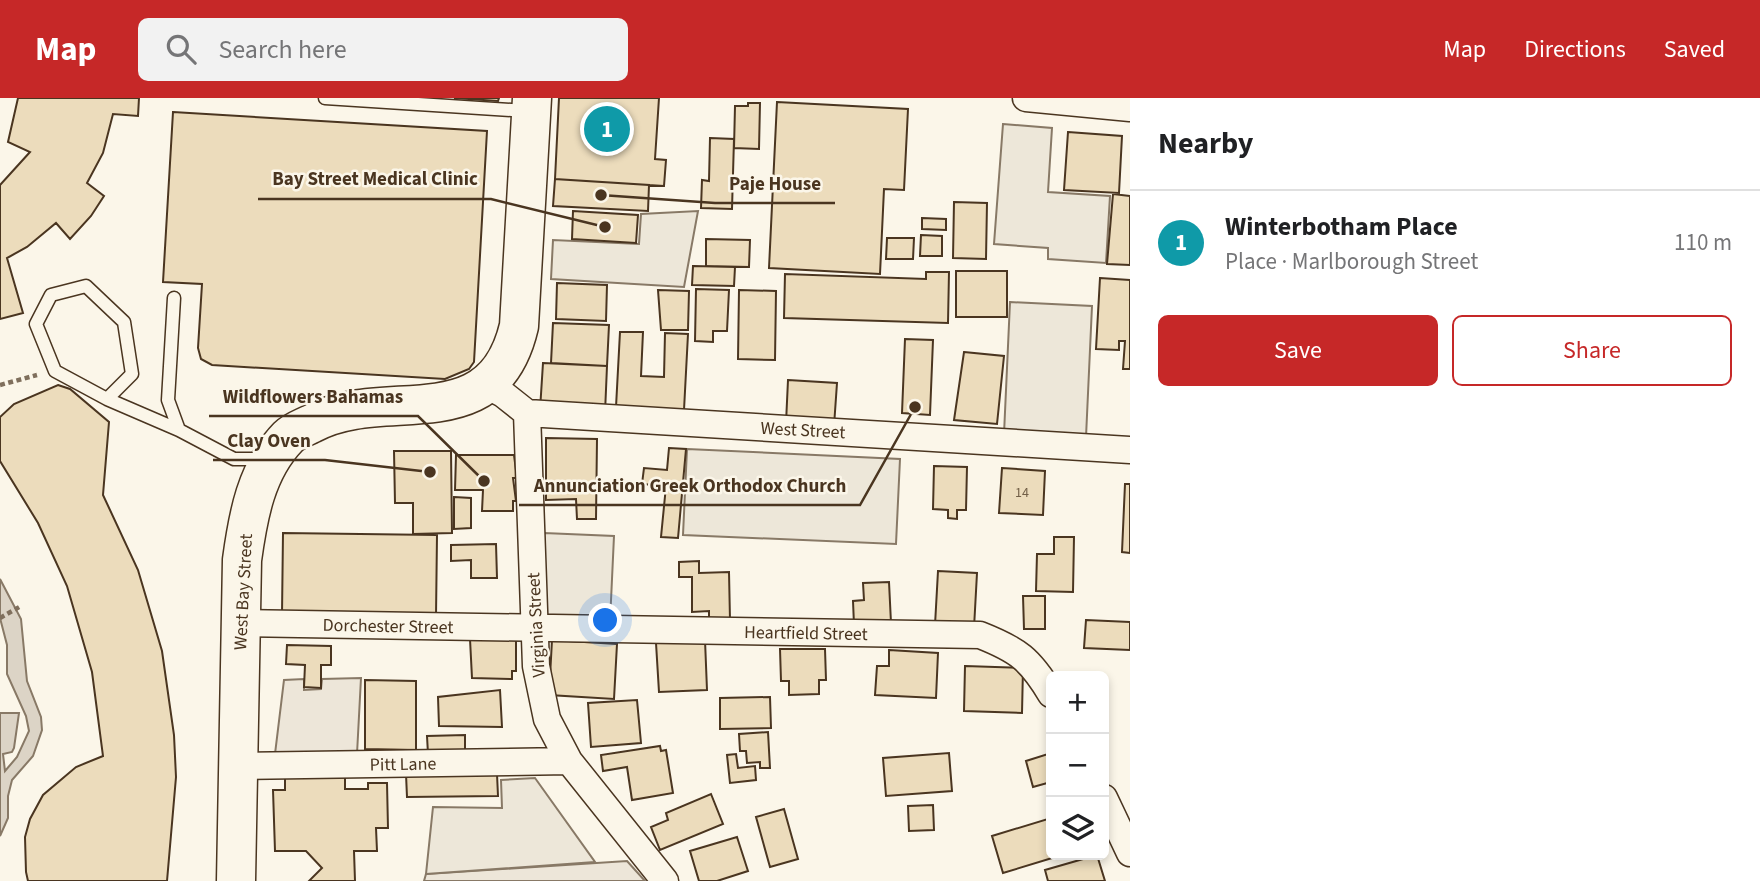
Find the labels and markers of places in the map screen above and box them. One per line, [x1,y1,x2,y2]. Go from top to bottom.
pin: 1 [584,103,630,155]
callout: Bay Street Medical Clinic [258,159,491,199]
callout: Paje House [715,163,835,203]
callout: Wildflowers Bahamas [209,376,418,416]
callout: Clay Oven [213,420,325,460]
callout: Annunciation Greek Orthodox Church [519,465,860,505]

